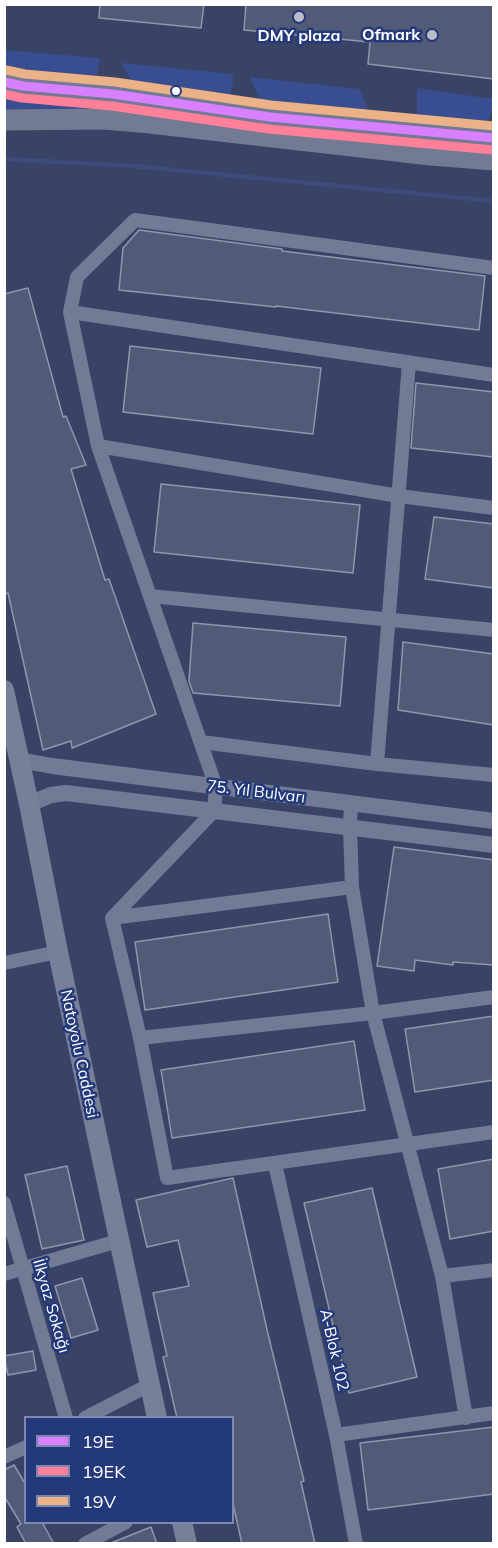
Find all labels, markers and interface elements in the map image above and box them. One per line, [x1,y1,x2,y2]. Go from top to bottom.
marker: DMY plaza [292,10,306,24]
place label: Ofmark [362,25,420,45]
place label: DMY plaza [258,26,340,46]
marker: Ofmark [425,28,439,42]
unlabelled marker [170,85,182,97]
street label: 75. Yıl Bulvarı [206,776,306,808]
street label: Natoyolu Caddesi [56,988,102,1120]
street label: İlkyaz Sokağı [28,1257,74,1355]
street label: A-Blok 102 [315,1307,353,1393]
legend [24,1416,234,1524]
text: 19E [82,1430,114,1453]
text: 19EK [82,1460,126,1483]
text: 19V [82,1490,116,1513]

